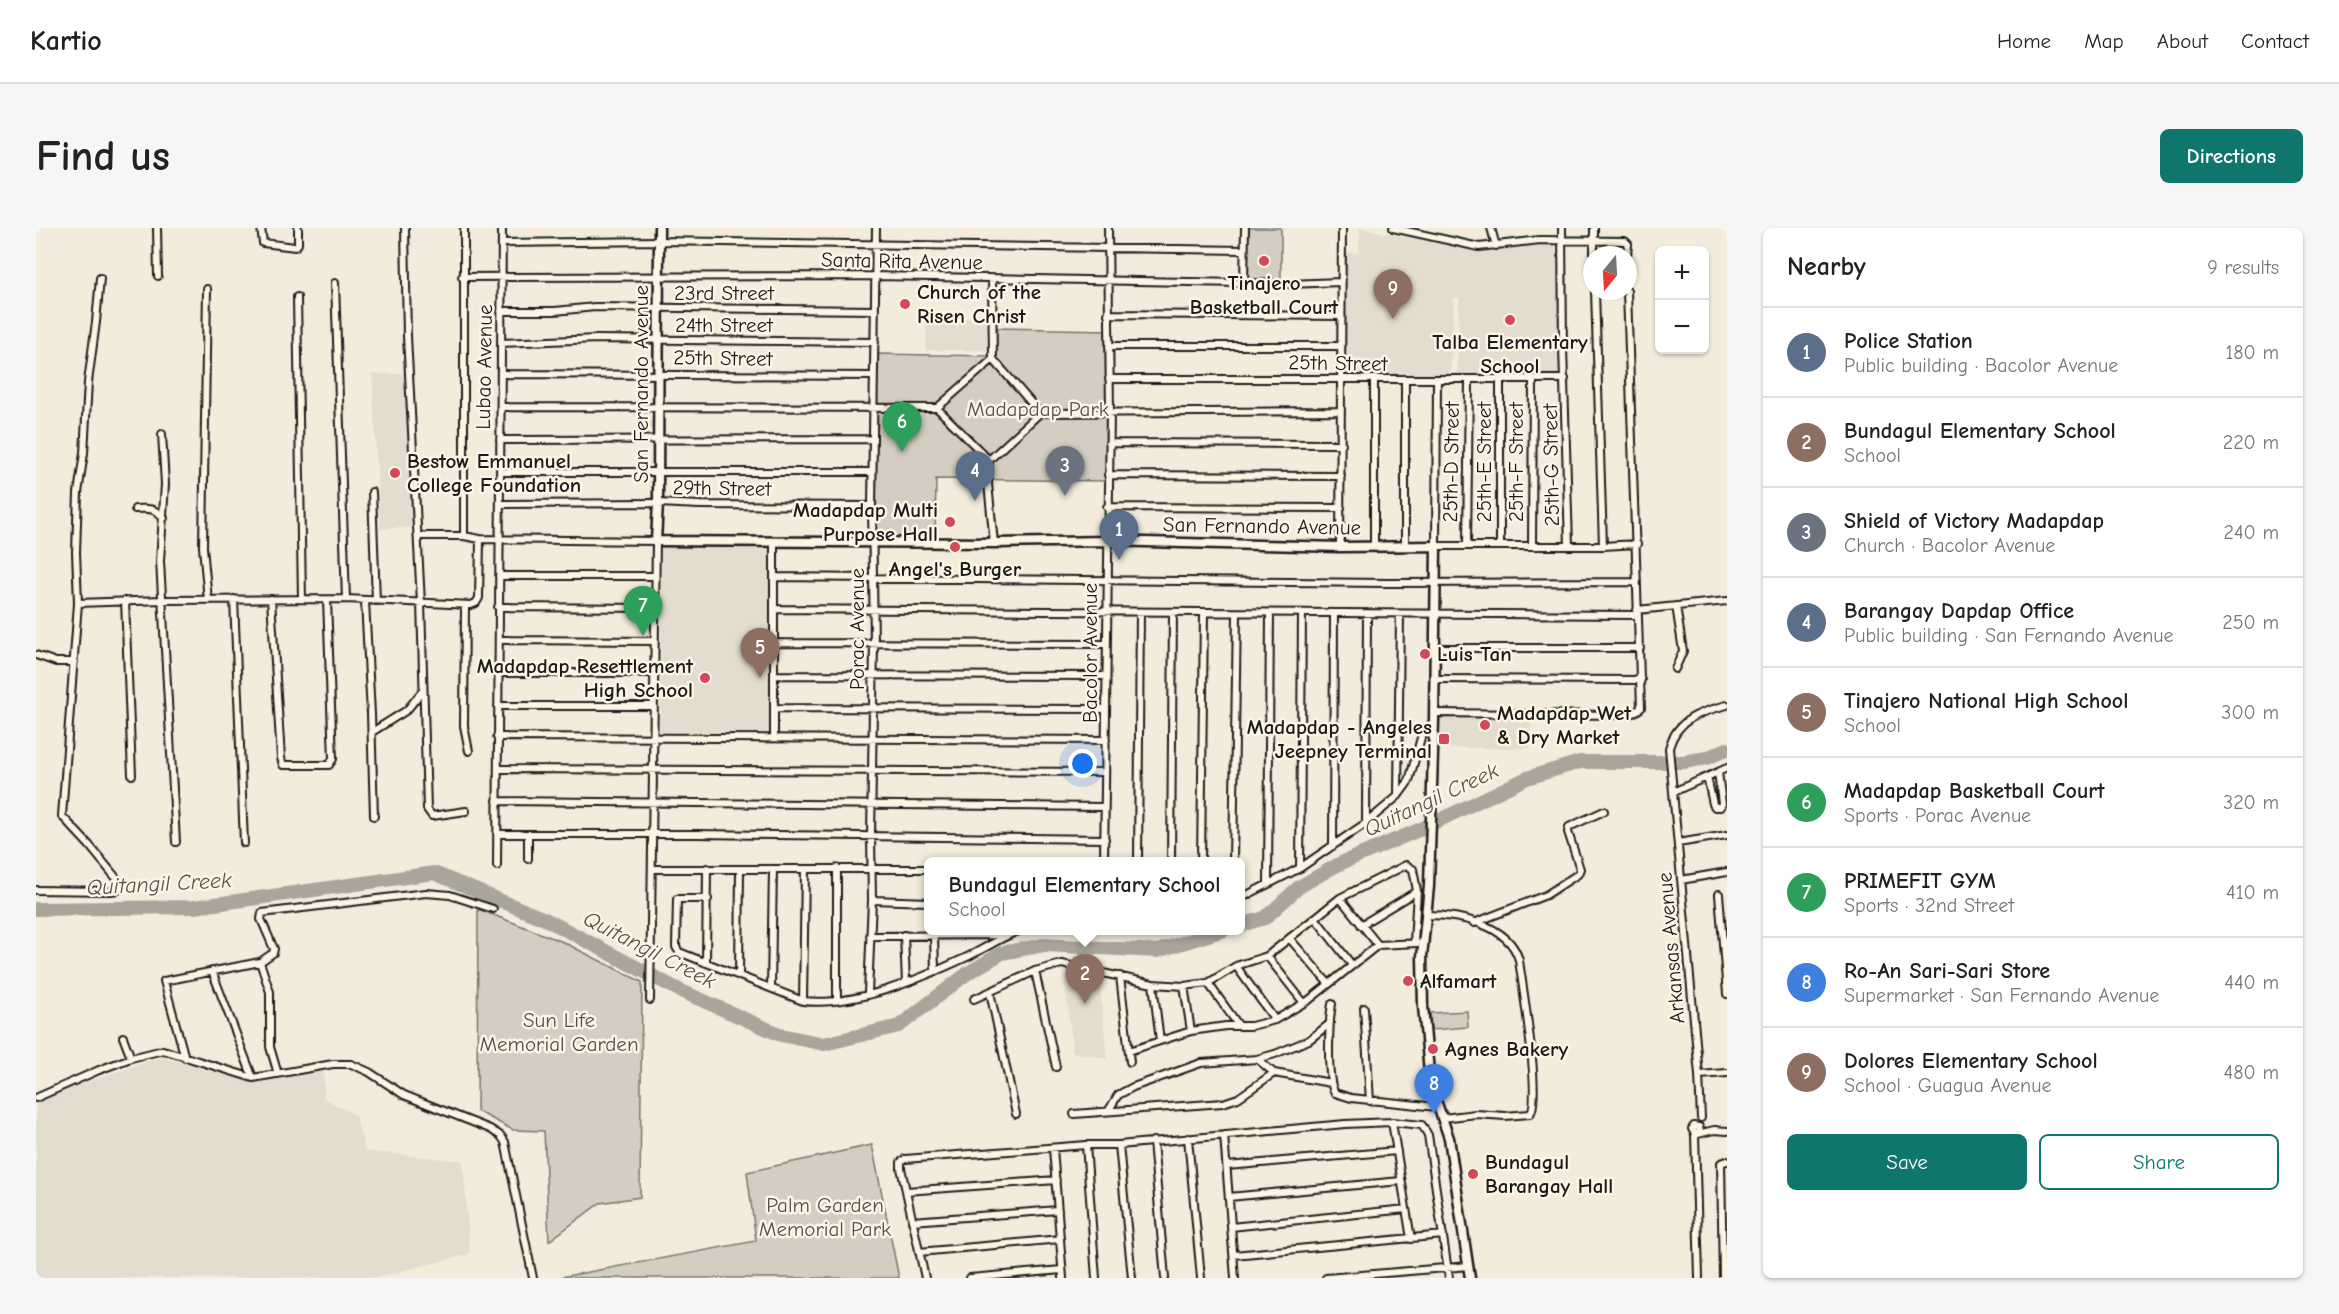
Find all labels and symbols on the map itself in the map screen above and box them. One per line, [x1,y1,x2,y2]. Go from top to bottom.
north arrow [1583,246,1637,300]
street label: Santa Rita Avenue [821,248,983,274]
marker: Tinajero Basketball Court [1257,254,1271,268]
pin: 9 [1374,270,1412,319]
place label: Tinajero Basketball Court [1190,271,1339,319]
place label: Church of the Risen Christ [917,280,1041,328]
street label: 23rd Street [674,281,775,305]
street label: San Fernando Avenue [629,285,653,483]
marker: Church of the Risen Christ [898,297,912,311]
street label: Lubao Avenue [471,304,497,430]
street label: 24th Street [675,313,774,337]
marker: Talba Elementary School [1503,313,1517,327]
place label: Talba Elementary School [1432,330,1588,378]
street label: 25th Street [673,345,774,371]
street label: 25th Street [1288,350,1389,376]
park label: Madapdap Park [967,397,1109,421]
street label: 25th-D Street [1438,400,1464,523]
street label: 25th-E Street [1472,401,1496,522]
street label: 25th-F Street [1504,401,1528,522]
pin: 6 [882,402,922,452]
street label: 25th-G Street [1538,402,1564,527]
pin: 3 [1046,446,1084,496]
place label: Bestow Emmanuel College Foundation [407,449,581,497]
pin: 4 [956,452,994,501]
marker: Bestow Emmanuel College Foundation [388,466,402,480]
street label: 29th Street [672,475,773,501]
place label: Madapdap Multi Purpose Hall [793,498,938,546]
pin: 1 [1100,510,1138,560]
street label: San Fernando Avenue [1163,512,1361,540]
marker: Madapdap Multi Purpose Hall [943,515,957,529]
marker: Angel's Burger [948,540,962,554]
place label: Angel's Burger [889,557,1022,581]
street label: Porac Avenue [845,568,869,690]
street label: Bacolor Avenue [1078,583,1102,723]
pin: 7 [624,586,662,636]
pin: 5 [740,628,780,678]
place label: Luis Tan [1437,642,1512,666]
marker: Luis Tan [1418,647,1432,661]
place label: Madapdap Resettlement High School [477,654,694,702]
marker: Madapdap Resettlement High School [698,671,712,685]
place label: Madapdap Wet & Dry Market [1497,701,1632,749]
place label: Madapdap - Angeles Jeepney Terminal [1247,715,1432,763]
marker: Madapdap Wet & Dry Market [1478,718,1492,732]
marker: Madapdap - Angeles Jeepney Terminal [1437,732,1451,746]
your location [1068,749,1097,778]
water label: Quitangil Creek [1360,757,1503,842]
water label: Quitangil Creek [86,867,233,901]
street label: Arkansas Avenue [1652,871,1690,1025]
water label: Quitangil Creek [579,905,720,995]
pin: 2 [1066,954,1104,1004]
place label: Alfamart [1420,969,1497,993]
marker: Alfamart [1401,974,1415,988]
park label: Sun Life Memorial Garden [480,1008,639,1056]
place label: Agnes Bakery [1445,1037,1568,1061]
marker: Agnes Bakery [1426,1042,1440,1056]
pin: 8 [1414,1064,1454,1114]
place label: Bundagul Barangay Hall [1485,1150,1613,1198]
marker: Bundagul Barangay Hall [1466,1167,1480,1181]
park label: Palm Garden Memorial Park [759,1193,891,1241]

